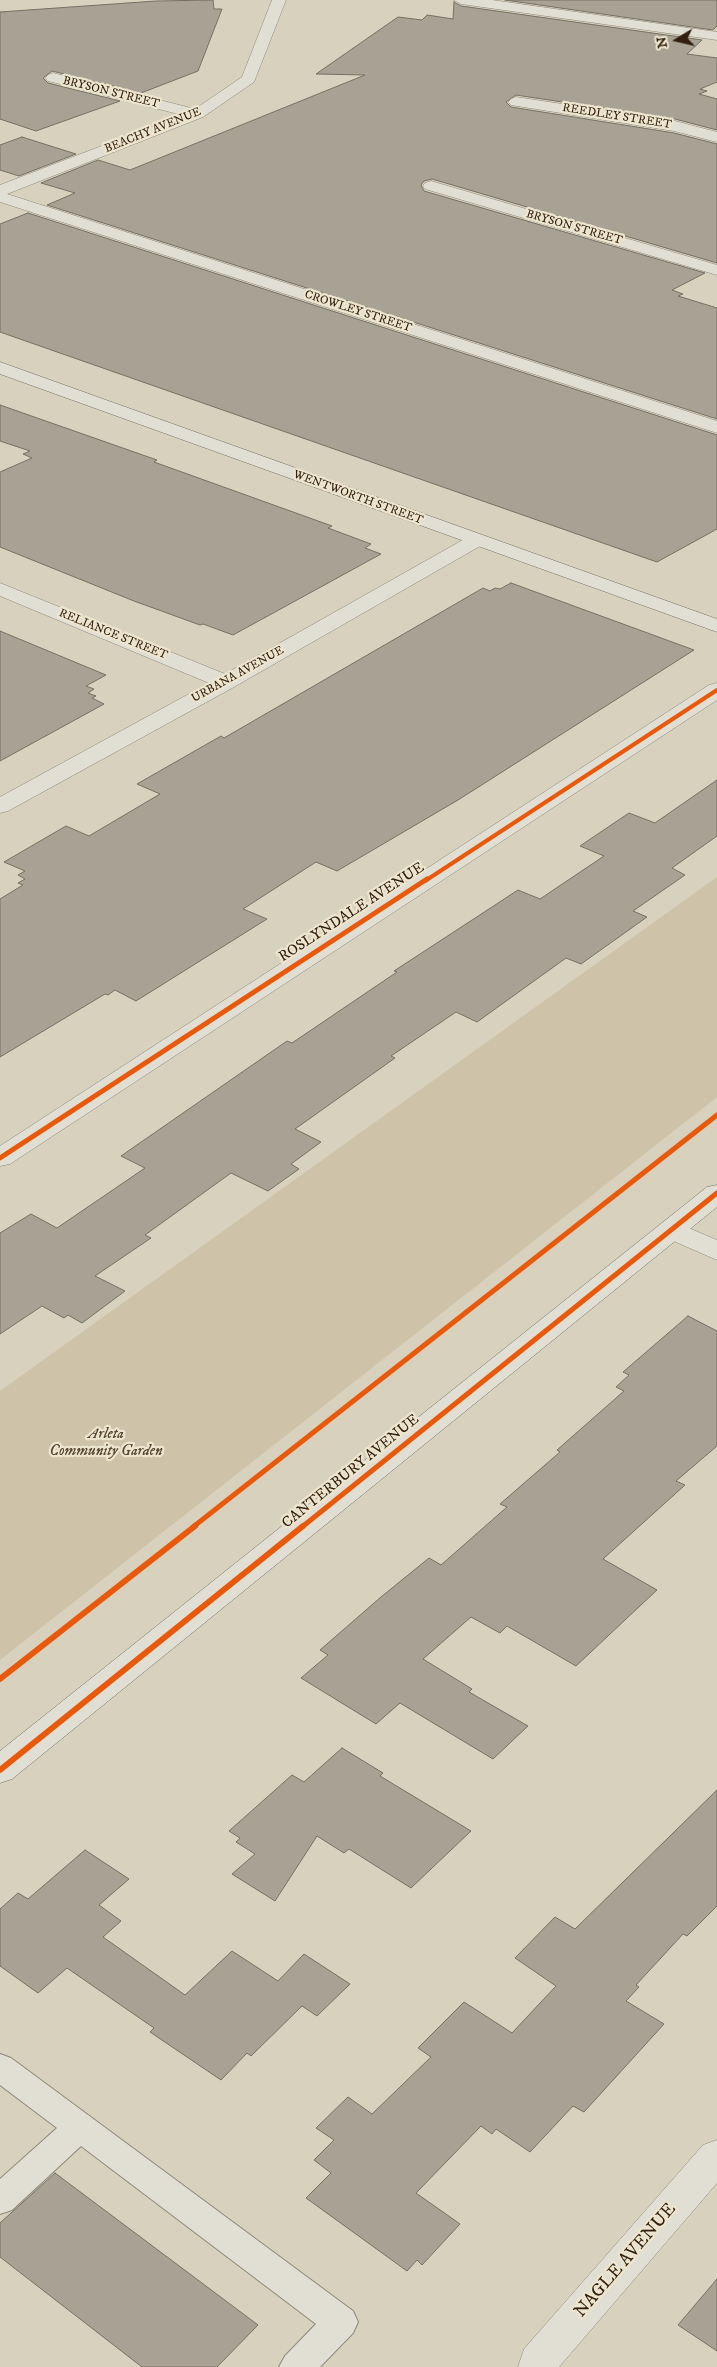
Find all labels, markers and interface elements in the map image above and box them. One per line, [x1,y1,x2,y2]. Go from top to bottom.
north arrow [652,15,702,65]
text: N [652,35,672,49]
street label: BRYSON STREET [61,74,161,112]
street label: REEDLEY STREET [561,101,673,133]
street label: BEACHY AVENUE [103,105,203,157]
street label: BRYSON STREET [524,207,624,249]
street label: CROWLEY STREET [303,288,413,336]
street label: WENTWORTH STREET [291,468,425,528]
street label: RELIANCE STREET [57,607,169,663]
street label: URBANA AVENUE [189,644,287,706]
street label: ROSLYNDALE AVENUE [276,859,428,967]
street label: CANTERBURY AVENUE [279,1411,423,1533]
park label: Arleta Community Garden [49,1426,163,1461]
street label: NAGLE AVENUE [570,2199,682,2323]

